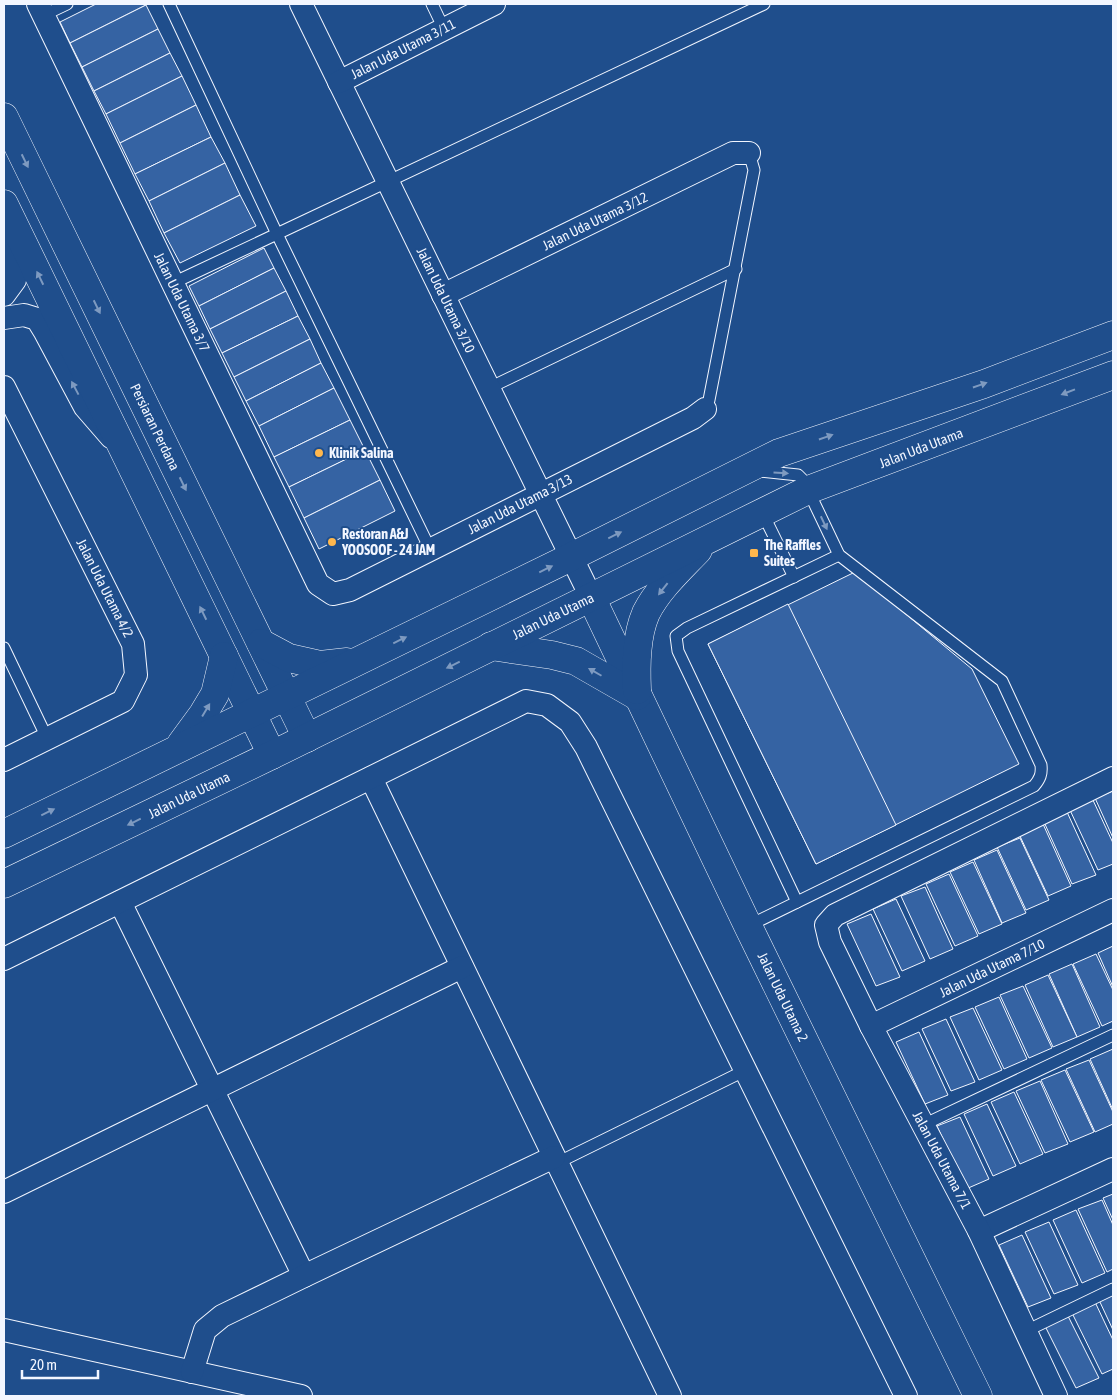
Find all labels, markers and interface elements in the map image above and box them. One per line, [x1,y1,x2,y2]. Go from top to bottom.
street label: Jalan Uda Utama 3/11 [348,16,458,82]
one-way arrow [21,154,29,168]
street label: Jalan Uda Utama 3/12 [540,189,650,253]
street label: Jalan Uda Utama 3/10 [414,245,479,356]
street label: Jalan Uda Utama 3/7 [151,250,213,354]
one-way arrow [36,271,44,285]
one-way arrow [93,300,101,314]
one-way arrow [71,381,79,396]
street label: Persiaran Perdana [127,381,183,473]
one-way arrow [972,381,987,388]
one-way arrow [1060,389,1075,397]
street label: Jalan Uda Utama [877,425,965,471]
one-way arrow [818,433,833,440]
place label: Klinik Salina [329,445,394,461]
marker: Klinik Salina [313,447,325,459]
one-way arrow [773,469,789,477]
street label: Jalan Uda Utama 3/13 [465,471,575,537]
one-way arrow [179,477,187,491]
one-way arrow [820,516,828,530]
place label: Restoran A&J YOOSOOF - 24 JAM [341,526,435,558]
one-way arrow [607,531,622,539]
street label: Jalan Uda Utama 4/2 [73,536,137,640]
marker: Restoran A&J YOOSOOF - 24 JAM [326,536,338,548]
place label: The Raffles Suites [764,537,821,569]
marker: The Raffles Suites [748,547,760,559]
one-way arrow [539,565,553,573]
one-way arrow [658,582,668,596]
street label: Jalan Uda Utama [510,589,596,643]
one-way arrow [199,606,207,620]
one-way arrow [393,636,407,644]
one-way arrow [446,662,460,670]
one-way arrow [588,667,601,676]
one-way arrow [201,703,210,716]
street label: Jalan Uda Utama [146,768,232,822]
one-way arrow [40,808,55,817]
one-way arrow [127,818,141,826]
street label: Jalan Uda Utama 7/10 [937,935,1048,1000]
street label: Jalan Uda Utama 2 [755,950,811,1044]
street label: Jalan Uda Utama 7/1 [909,1108,975,1212]
scale bar [22,1348,99,1380]
text: 20 m [30,1356,57,1373]

